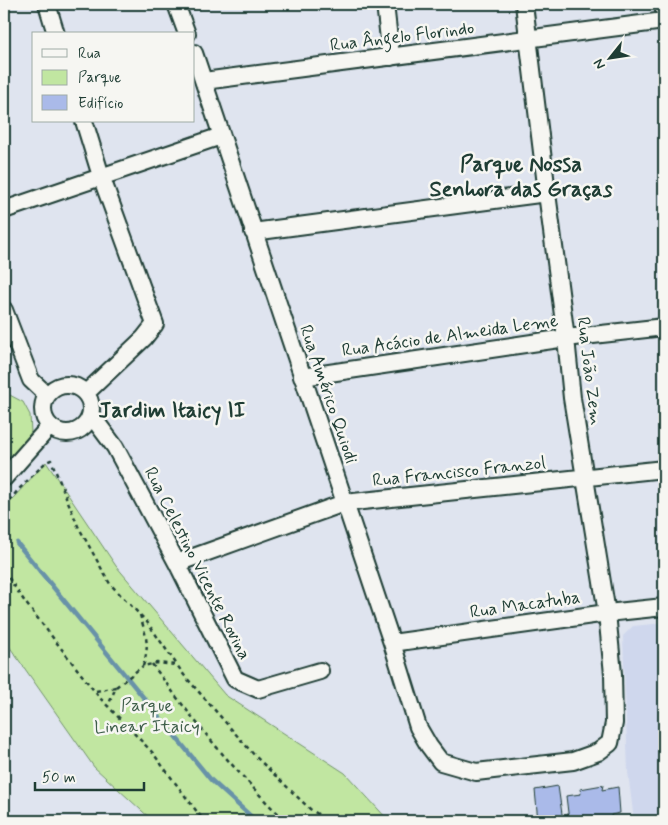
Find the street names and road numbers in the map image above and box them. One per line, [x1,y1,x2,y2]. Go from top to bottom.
street label: Rua Ângelo Florindo [329,16,476,60]
street label: Rua Acácio de Almeida Leme [340,309,560,363]
street label: Rua João Zem [570,315,608,427]
street label: Rua Américo Quiodi [293,322,363,467]
street label: Rua Francisco Franzol [371,451,547,493]
street label: Rua Celestino Vicente Rovina [138,463,256,664]
street label: Rua Macatuba [468,585,582,625]

